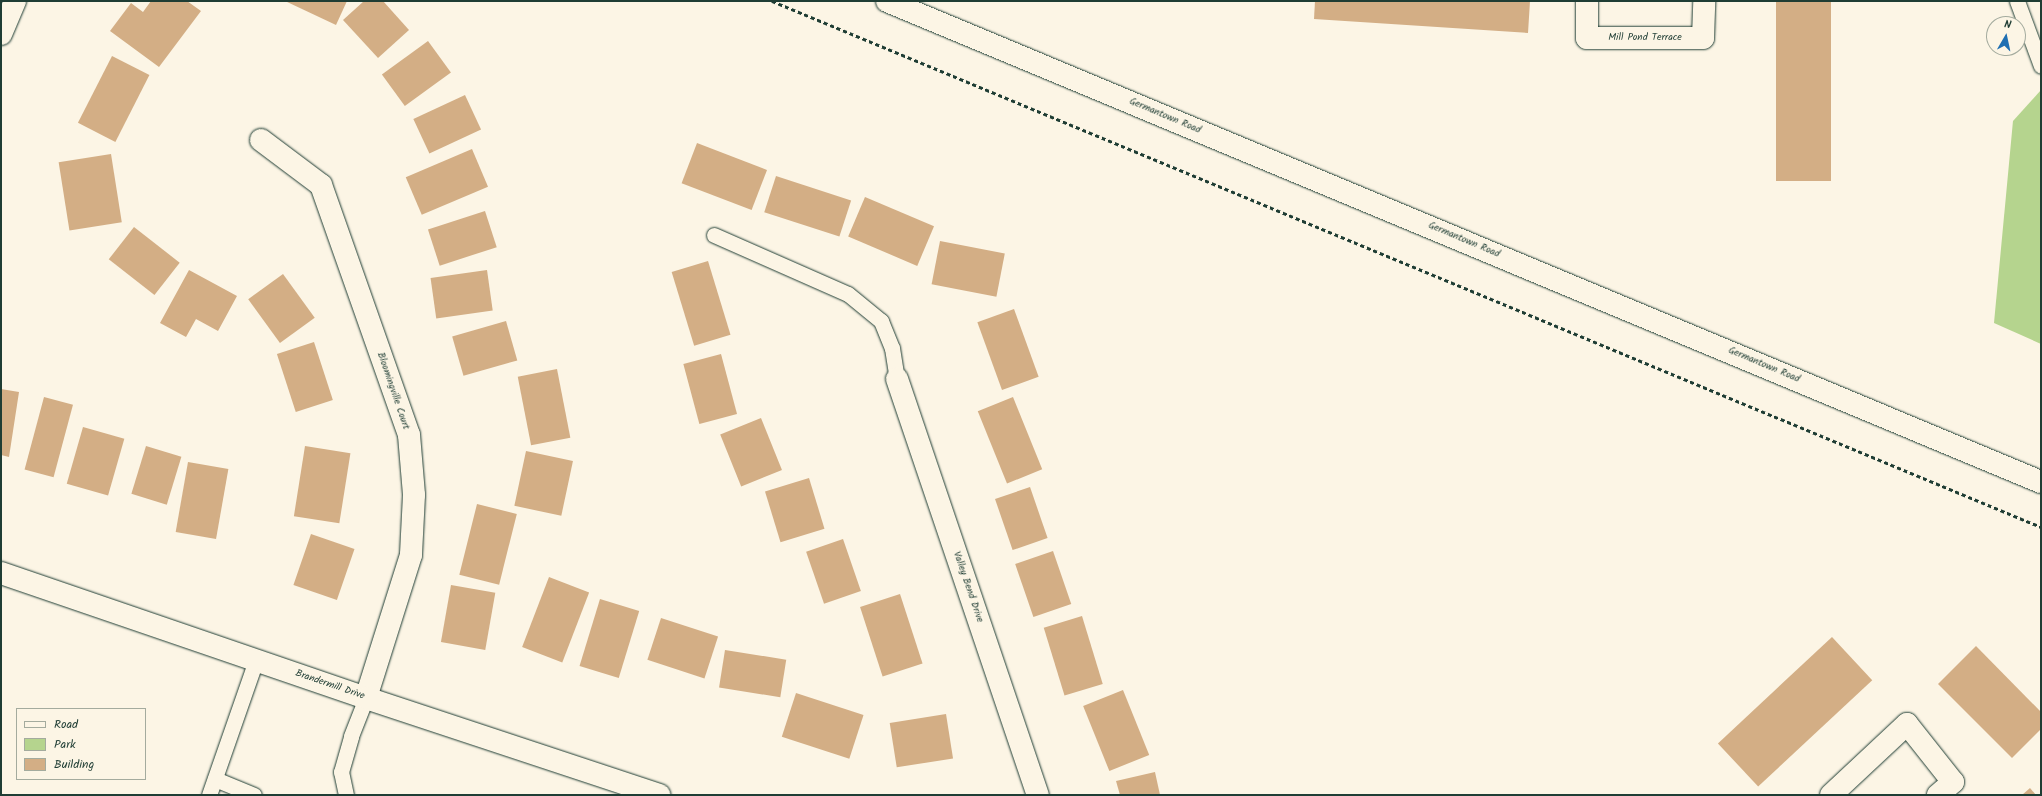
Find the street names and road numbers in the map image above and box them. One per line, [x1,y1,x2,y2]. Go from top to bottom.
street label: Mill Pond Terrace [1608,32,1682,44]
street label: Germantown Road [1127,96,1203,136]
street label: Germantown Road [1426,220,1502,260]
street label: Germantown Road [1726,345,1802,385]
street label: Bloomingville Court [374,351,412,431]
street label: Valley Bend Drive [950,550,986,624]
street label: Brandermill Drive [294,668,366,702]

